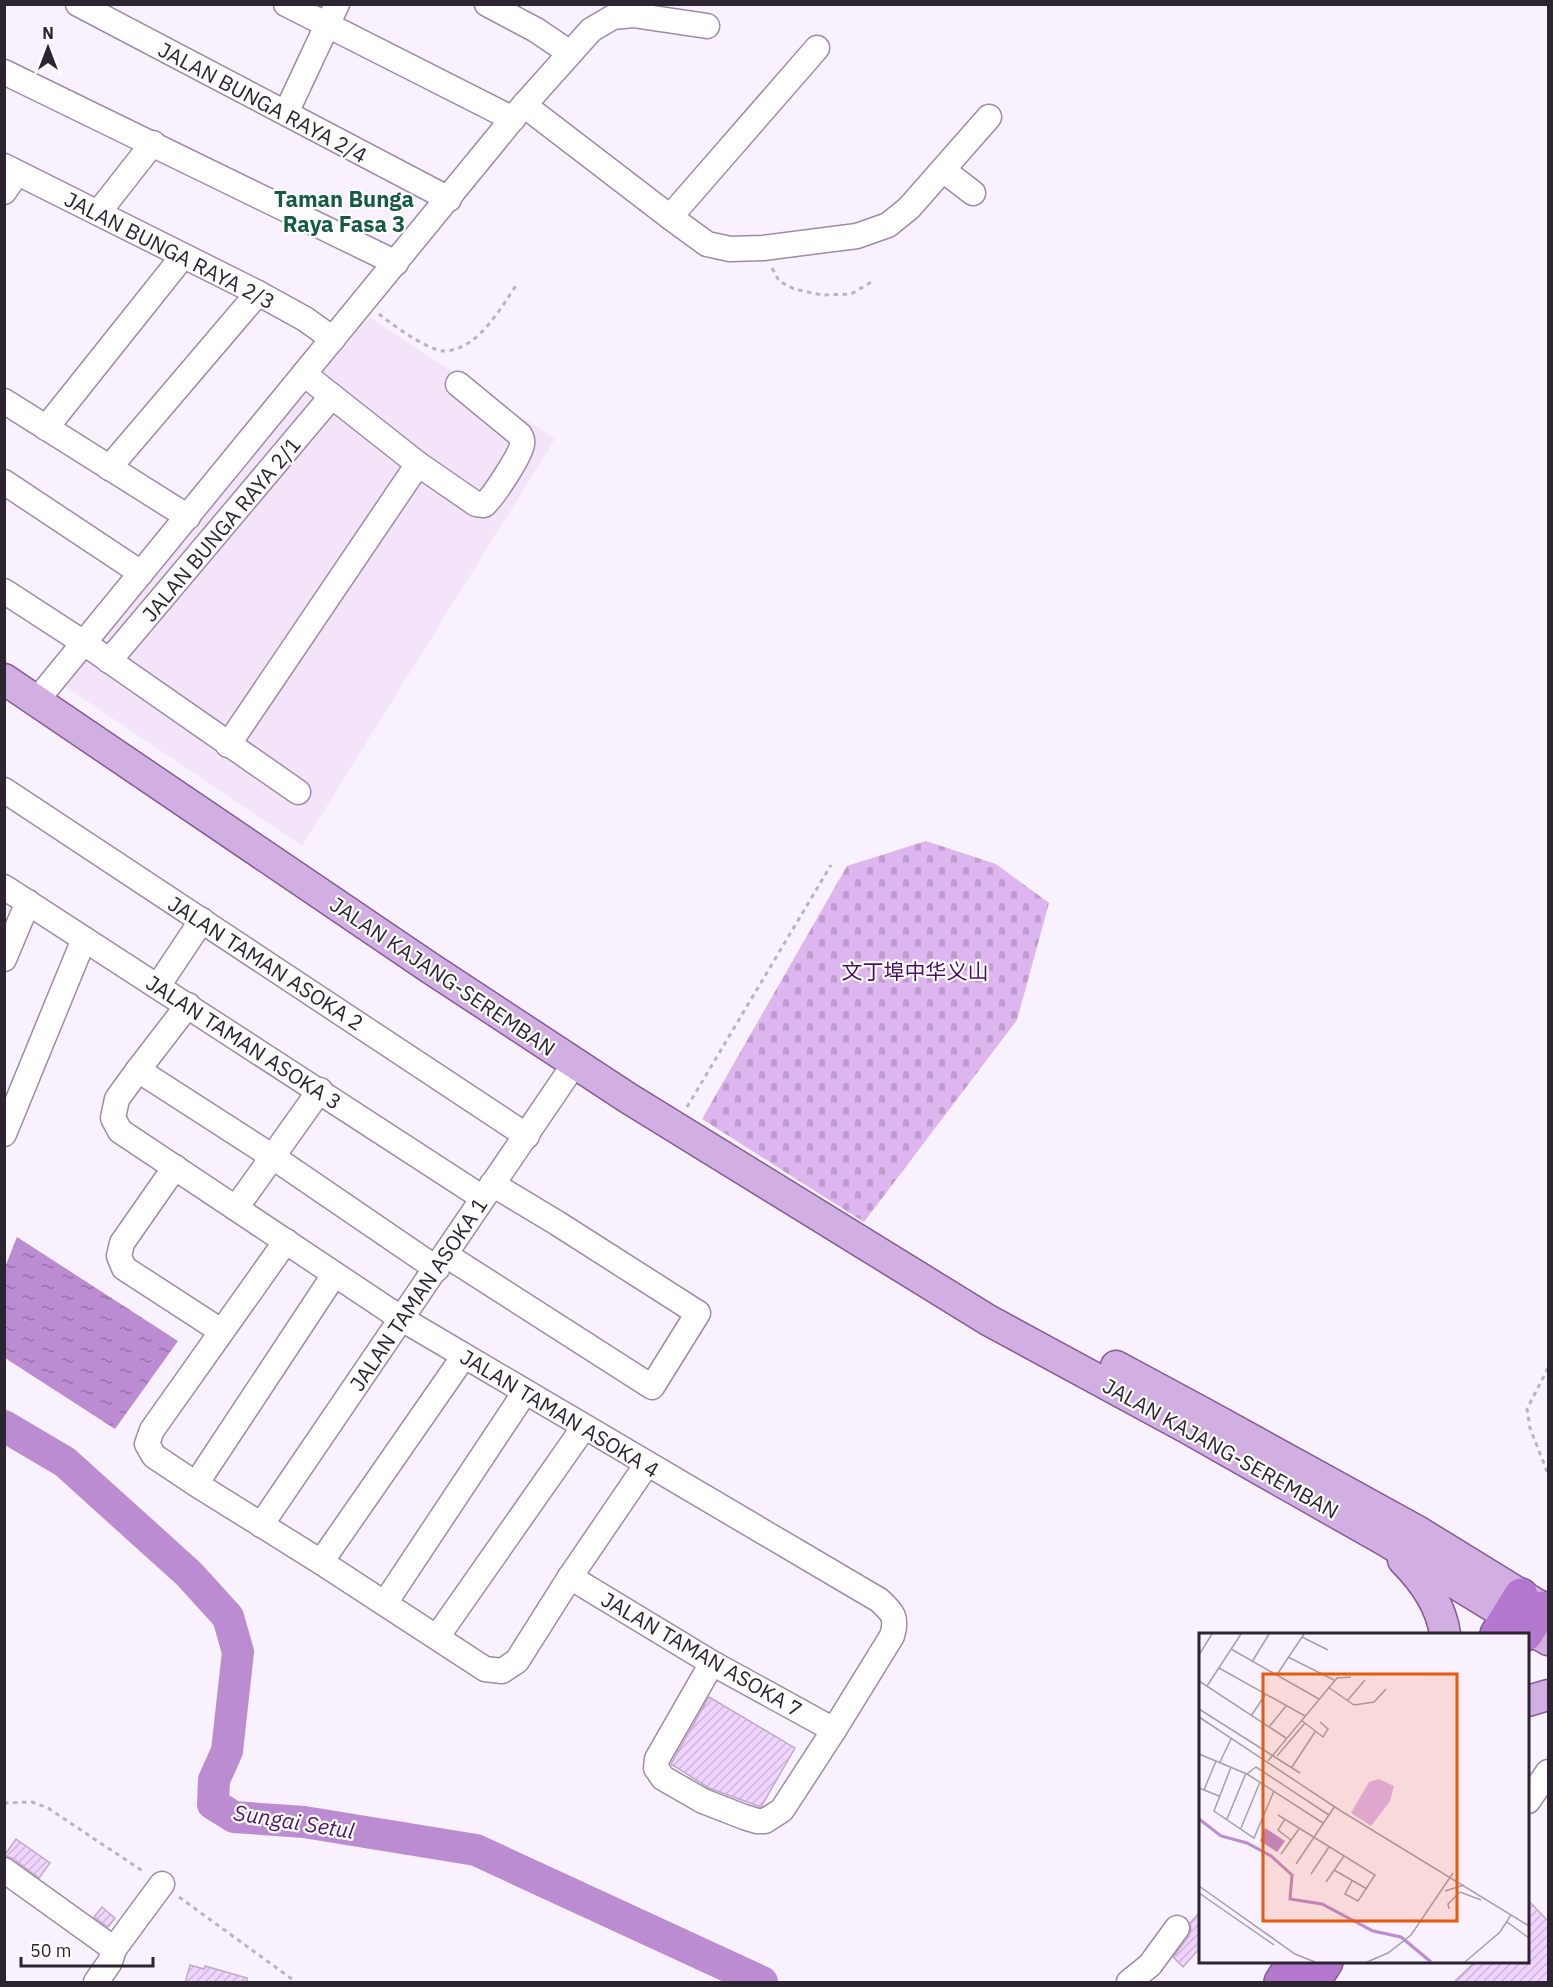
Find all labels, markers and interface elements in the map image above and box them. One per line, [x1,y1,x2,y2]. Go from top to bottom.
north arrow [18,18,78,78]
text: N [42,23,54,43]
street label: JALAN BUNGA RAYA 2/4 [154,35,372,169]
district label: Taman Bunga Raya Fasa 3 [274,184,414,238]
street label: JALAN BUNGA RAYA 2/3 [60,185,280,315]
street label: JALAN BUNGA RAYA 2/1 [135,431,307,627]
street label: JALAN TAMAN ASOKA 2 [163,889,369,1037]
street label: JALAN KAJANG-SEREMBAN [325,890,561,1062]
park label: 文丁埠中华义山 [842,957,989,985]
street label: JALAN TAMAN ASOKA 3 [141,968,347,1116]
street label: JALAN TAMAN ASOKA 1 [343,1192,493,1396]
street label: JALAN TAMAN ASOKA 4 [455,1342,665,1484]
street label: JALAN KAJANG-SEREMBAN [1098,1371,1344,1525]
street label: JALAN TAMAN ASOKA 7 [596,1585,808,1723]
inset map [1199,1633,1529,1963]
water label: Sungai Setul [232,1797,357,1845]
scale bar [21,1930,153,1968]
text: 50 m [30,1939,72,1962]

